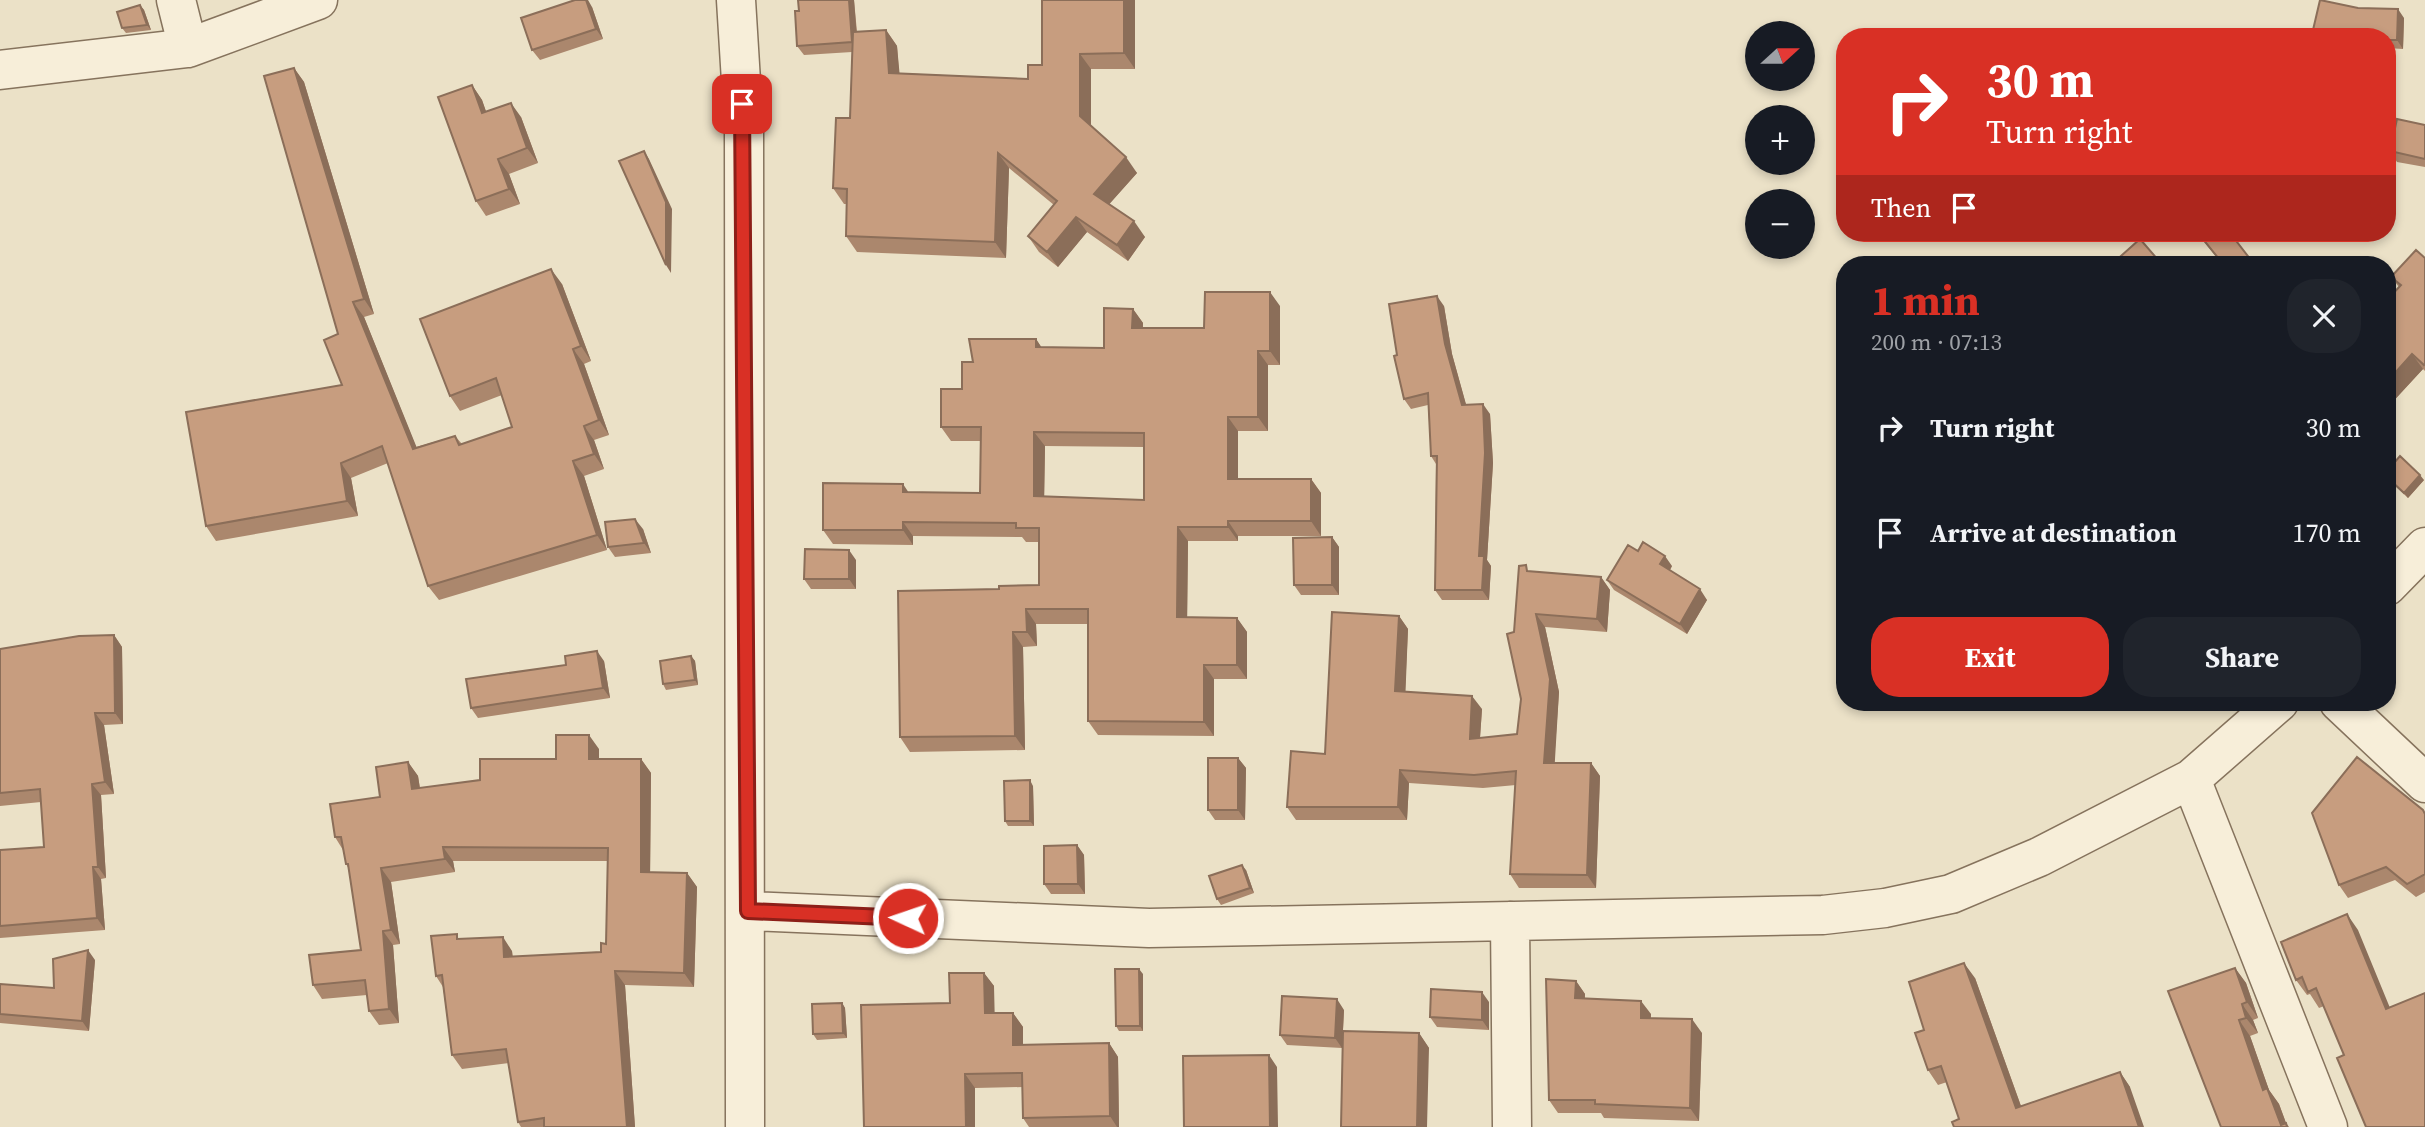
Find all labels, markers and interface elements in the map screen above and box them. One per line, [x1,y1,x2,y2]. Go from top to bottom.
north arrow [1745,21,1815,91]
map controls [1745,21,1815,259]
text: 30 m [1986,46,2094,113]
icon: right [1871,56,1962,147]
pin [712,74,772,134]
icon: arrive [723,85,761,123]
button: + [1745,105,1815,175]
text: Turn right [1986,110,2132,154]
button: − [1745,189,1815,259]
icon: arrive [1945,189,1983,227]
text: Then [1871,190,1931,226]
text: 1 min [1871,271,1980,329]
button: close [2287,279,2361,353]
text: 200 m · 07:13 [1871,326,2002,358]
icon: right [1871,409,1909,447]
text: Turn right [1930,410,2054,446]
text: 30 m [2306,410,2361,446]
icon: arrive [1871,514,1909,552]
text: Arrive at destination [1930,515,2177,551]
text: 170 m [2293,515,2361,551]
button: Exit [1871,617,2109,697]
button: Share [2123,617,2361,697]
position arrow [871,881,945,955]

